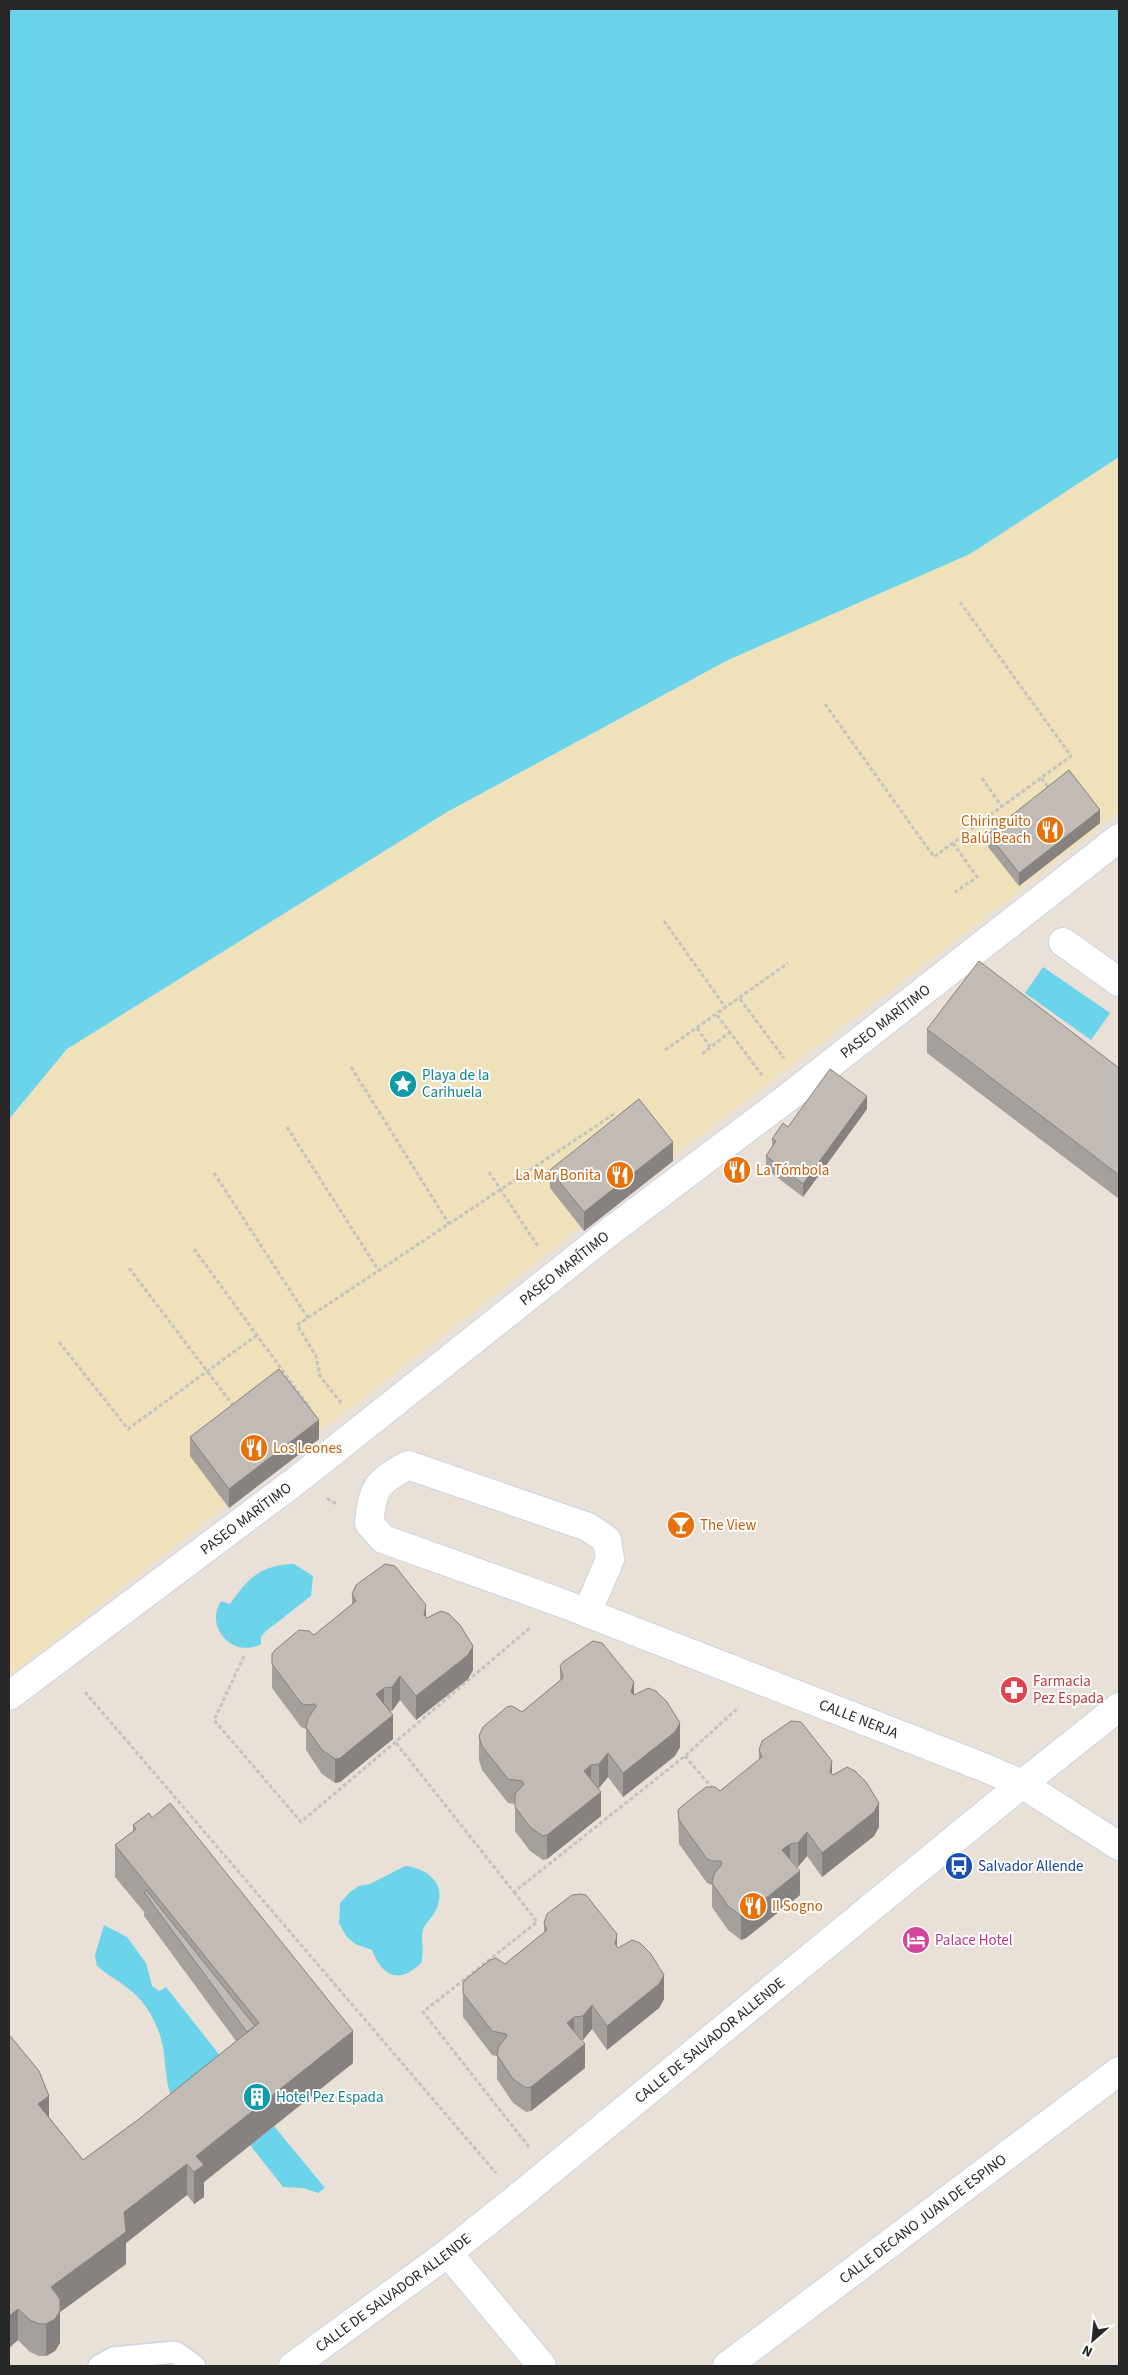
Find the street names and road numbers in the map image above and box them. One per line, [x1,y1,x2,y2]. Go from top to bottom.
street label: PASEO MARÍTIMO [836,980,935,1064]
street label: PASEO MARÍTIMO [515,1226,614,1311]
street label: PASEO MARÍTIMO [196,1478,296,1560]
street label: CALLE NERJA [816,1694,902,1744]
street label: CALLE DE SALVADOR ALLENDE [630,1973,790,2108]
street label: CALLE DECANO JUAN DE ESPINO [835,2149,1011,2289]
street label: CALLE DE SALVADOR ALLENDE [311,2229,476,2357]

